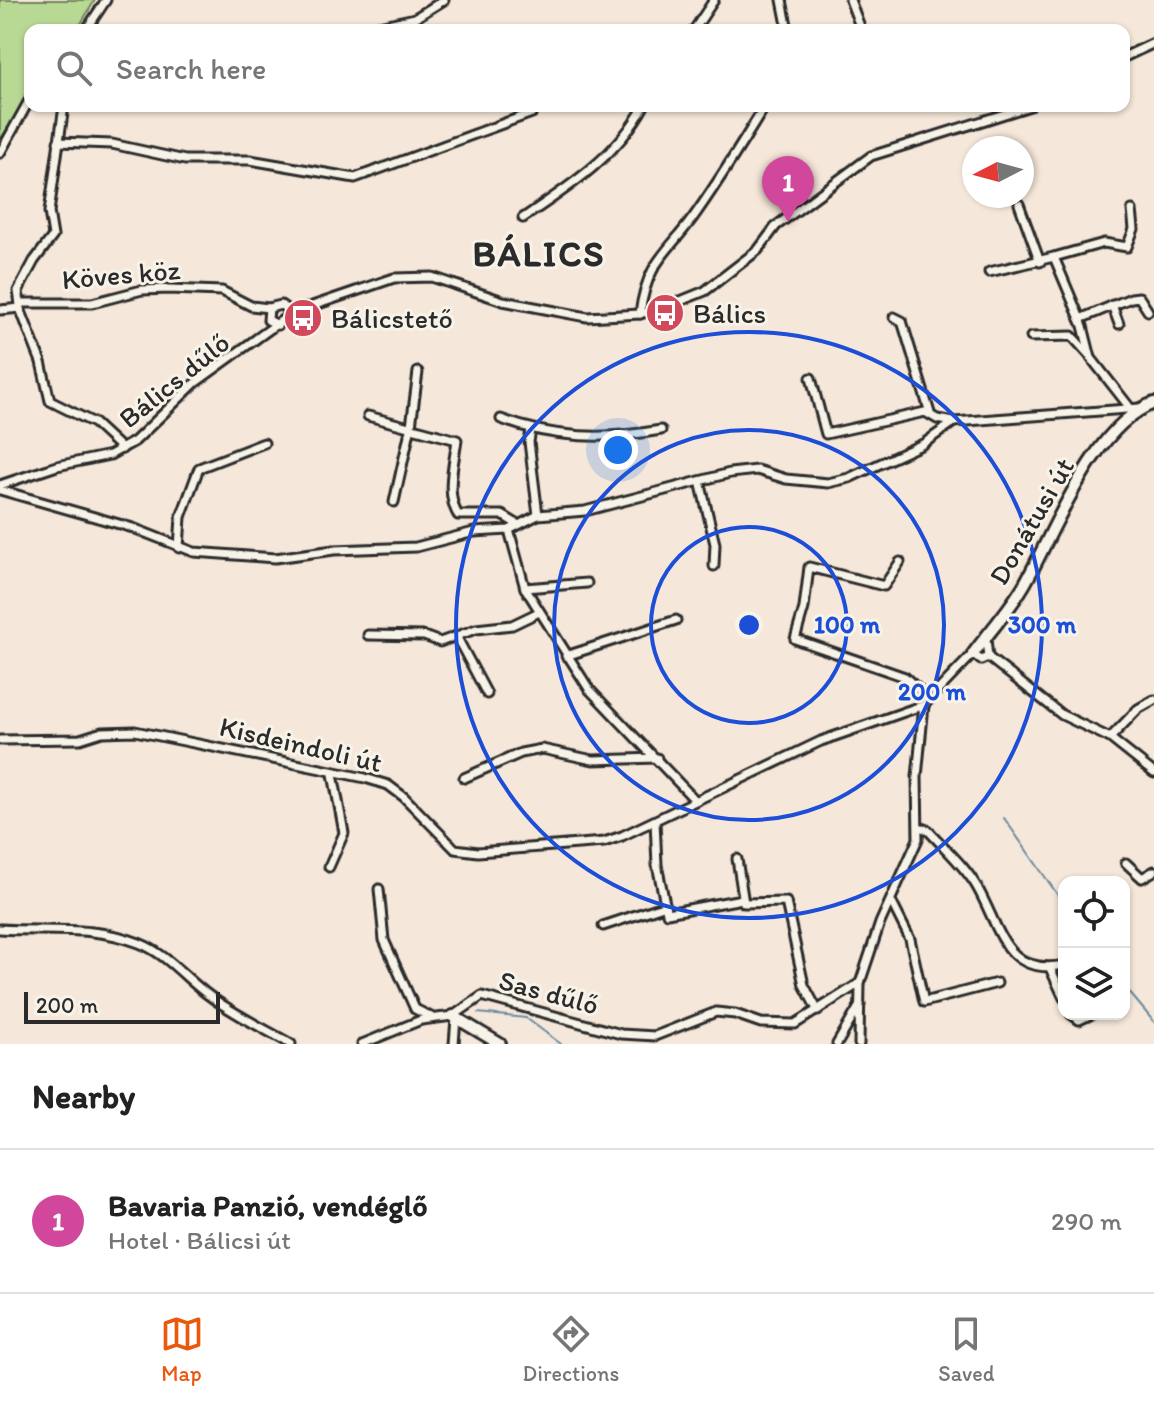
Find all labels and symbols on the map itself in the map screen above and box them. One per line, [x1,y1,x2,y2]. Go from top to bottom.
north arrow [962,136,1034,208]
pin: 1 [762,156,814,222]
district label: BÁLICS [472,232,606,275]
street label: Köves köz [60,252,182,296]
bus stop icon: Bálics [644,292,686,334]
place label: Bálics [693,296,766,330]
bus stop icon: Bálicstető [282,297,324,339]
place label: Bálicstető [331,301,453,335]
street label: Bálics dűlő [112,325,236,435]
your location [598,430,638,470]
street label: Donátusi út [981,451,1081,591]
text: 100 m [814,610,881,639]
text: 300 m [1008,610,1077,639]
centre of rings [735,611,763,639]
text: 200 m [898,677,967,706]
street label: Kisdeindoli út [216,709,386,779]
street label: Sas dűlő [495,962,603,1022]
scale bar [24,988,220,1024]

